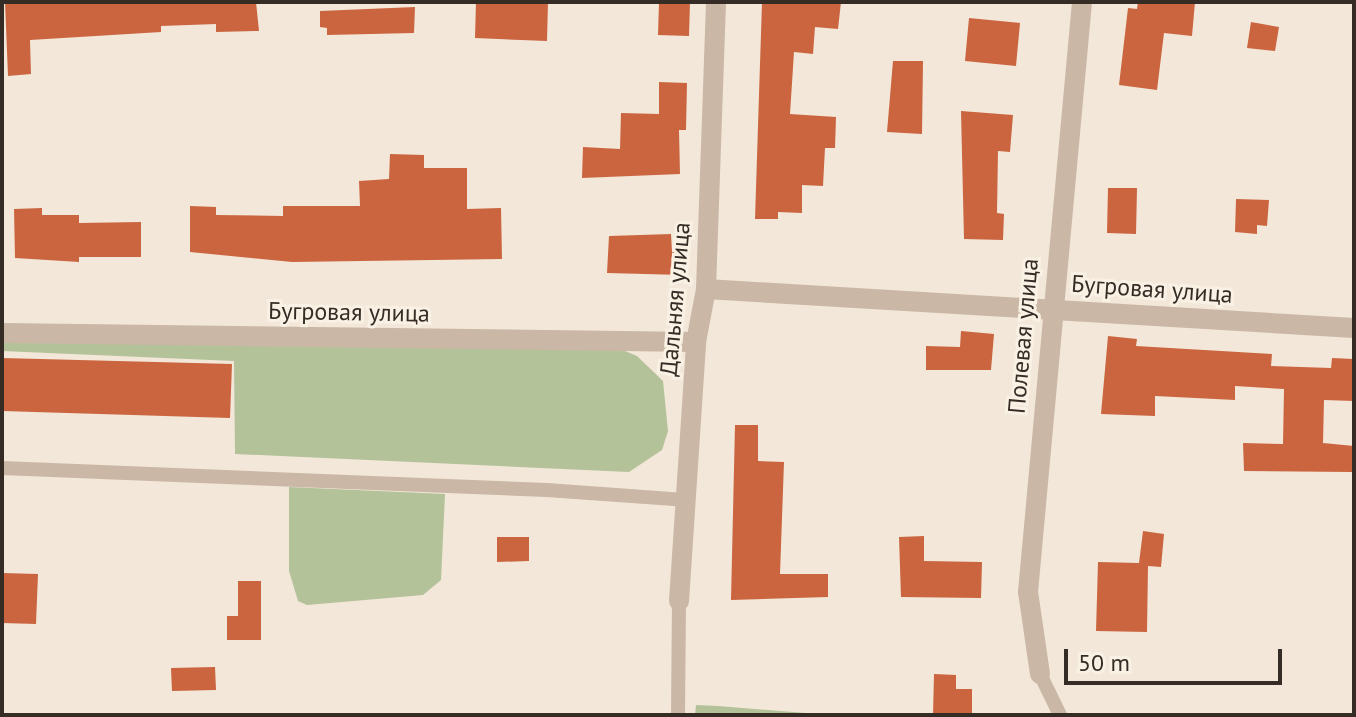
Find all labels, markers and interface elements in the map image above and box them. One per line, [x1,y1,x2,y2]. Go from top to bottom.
street label: Дальняя улица [654,221,696,377]
street label: Полевая улица [1002,257,1044,415]
street label: Бугровая улица [1070,269,1234,309]
street label: Бугровая улица [268,296,430,328]
scale bar [1068,633,1286,683]
text: 50 m [1078,647,1130,678]

